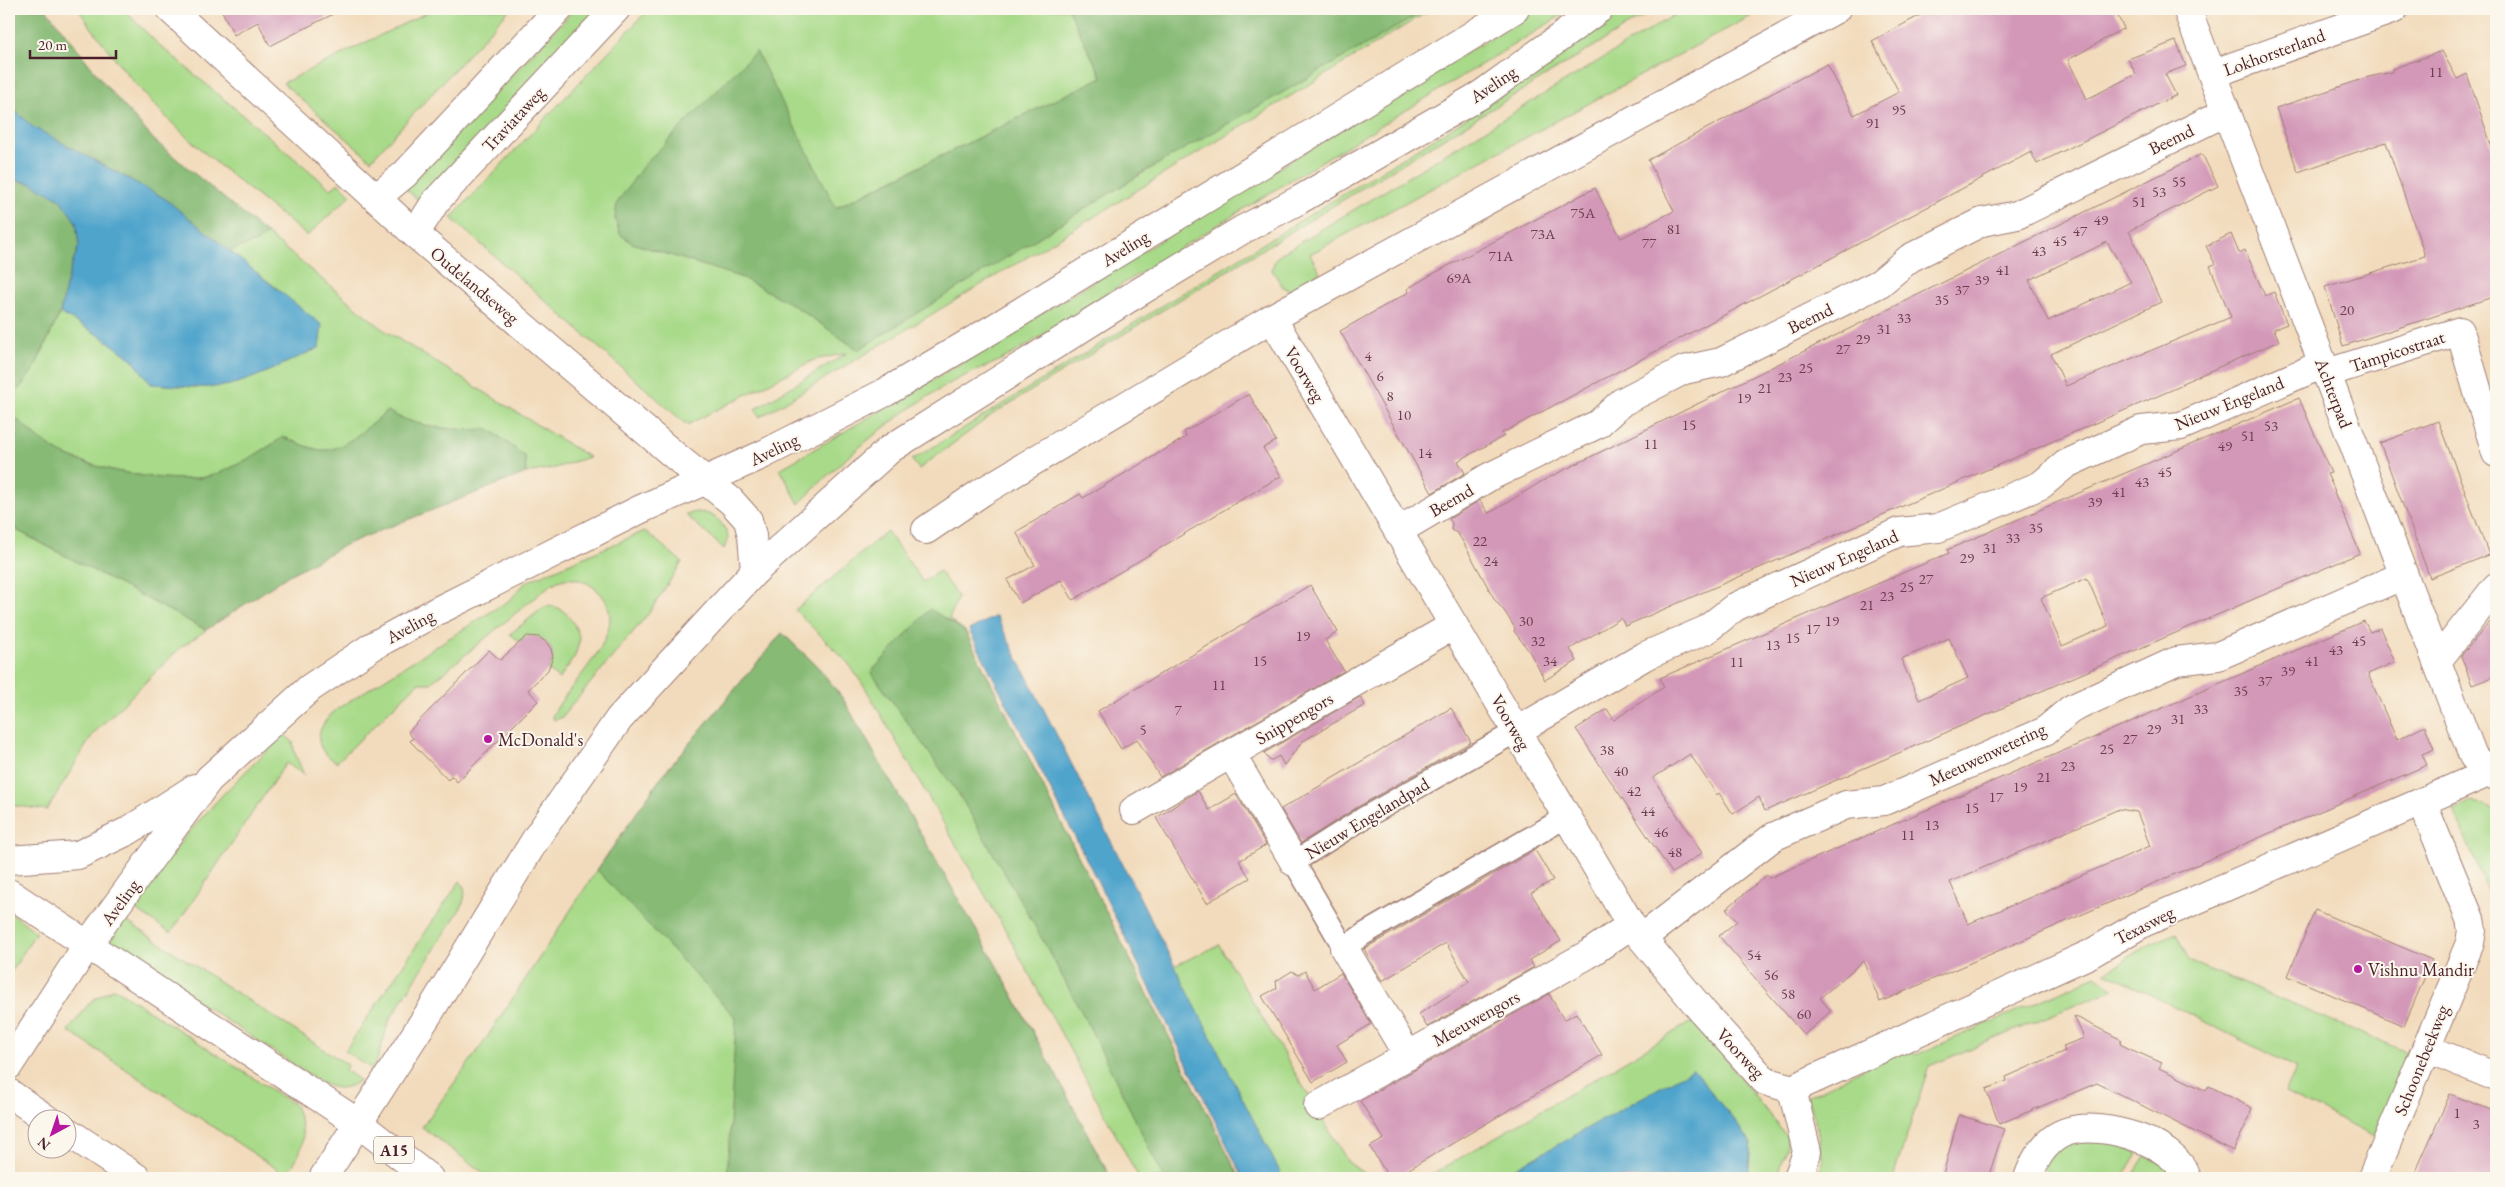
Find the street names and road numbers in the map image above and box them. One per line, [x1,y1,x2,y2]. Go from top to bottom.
street label: Lokhorsterland [2220,23,2329,81]
street label: Aveling [1464,60,1521,109]
street label: Traviataweg [477,81,549,157]
street label: Beemd [2145,118,2198,160]
street label: Aveling [1096,224,1153,272]
street label: Oudelandseweg [426,241,524,329]
street label: Beemd [1784,297,1837,339]
street label: Tampicostraat [2347,325,2448,377]
street label: Voorweg [1279,342,1331,406]
street label: Achterpad [2310,354,2358,432]
street label: Nieuw Engeland [2171,370,2288,435]
street label: Aveling [745,427,802,471]
street label: Beemd [1425,478,1478,522]
street label: Nieuw Engeland [1786,524,1902,592]
street label: Aveling [381,603,438,649]
street label: Snippengors [1251,686,1337,749]
street label: Voorweg [1486,690,1536,754]
street label: Meeuwenwetering [1925,717,2049,791]
street label: Nieuw Engelandpad [1301,771,1434,864]
street label: Aveling [95,874,145,930]
street label: Texasweg [2110,900,2178,950]
street label: Meeuwengors [1428,985,1524,1051]
street label: Schoonebeekweg [2388,1001,2454,1119]
street label: Voorweg [1712,1023,1770,1083]
road number: A15 [374,1136,414,1164]

